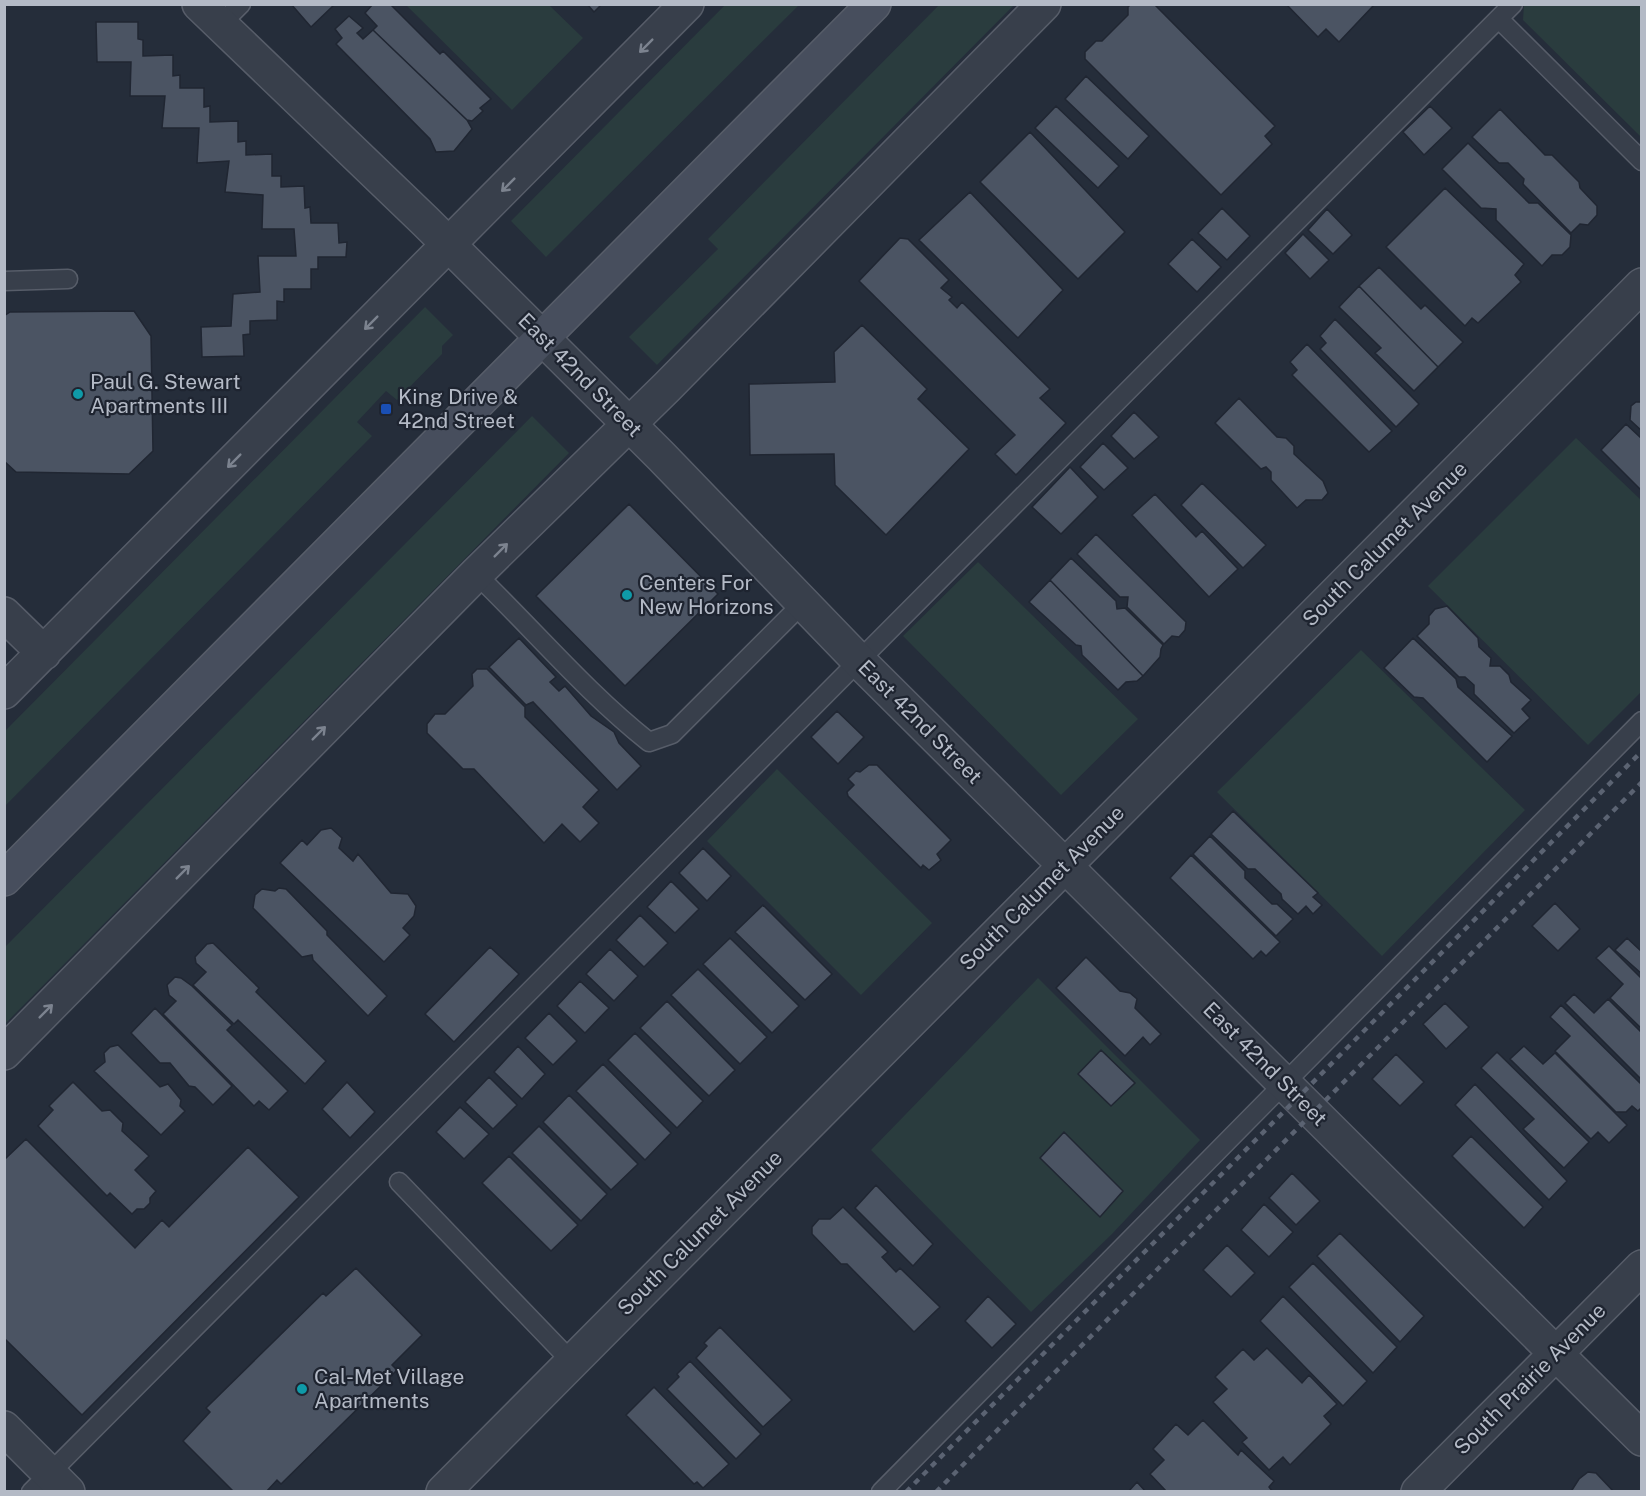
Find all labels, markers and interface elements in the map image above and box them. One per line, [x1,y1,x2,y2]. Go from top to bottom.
one-way arrow [638,39,653,54]
one-way arrow [501,177,516,192]
street label: East 42nd Street [513,308,647,442]
one-way arrow [364,315,378,330]
place label: Paul G. Stewart Apartments III [90,369,241,418]
place label: King Drive & 42nd Street [398,384,518,433]
marker: Paul G. Stewart Apartments III [71,387,85,401]
marker: King Drive & 42nd Street [379,402,393,416]
one-way arrow [226,454,241,469]
street label: South Calumet Avenue [1297,456,1472,631]
one-way arrow [493,543,508,558]
place label: Centers For New Horizons [639,570,774,619]
marker: Centers For New Horizons [620,588,634,602]
street label: East 42nd Street [853,655,987,789]
one-way arrow [312,726,327,741]
street label: South Calumet Avenue [954,800,1129,975]
one-way arrow [175,865,190,880]
street label: East 42nd Street [1198,997,1332,1131]
one-way arrow [38,1004,53,1019]
street label: South Calumet Avenue [612,1145,787,1320]
street label: South Prairie Avenue [1449,1298,1611,1460]
place label: Cal-Met Village Apartments [314,1364,464,1413]
marker: Cal-Met Village Apartments [295,1382,309,1396]

